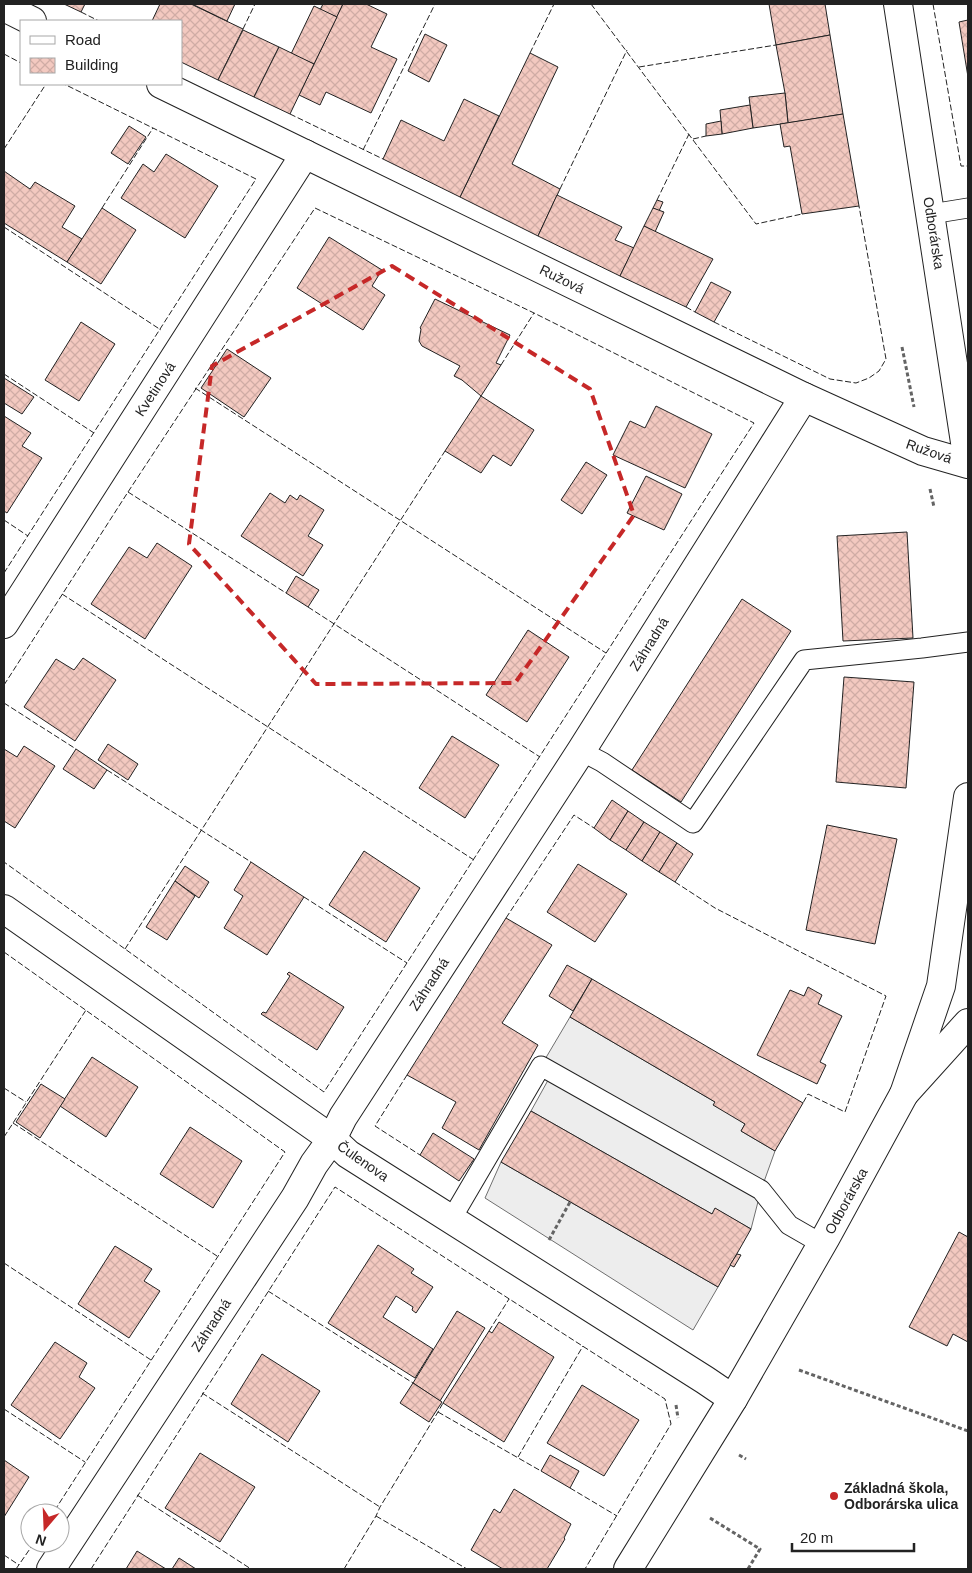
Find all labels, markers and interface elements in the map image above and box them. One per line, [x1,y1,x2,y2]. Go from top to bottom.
legend [20,20,182,85]
text: Road [65,31,101,48]
text: Building [65,56,118,73]
street label: Odborárska [920,196,948,271]
street label: Ružová [537,261,587,297]
street label: Kvetinová [132,359,179,419]
street label: Ružová [904,436,954,466]
street label: Záhradná [626,614,672,674]
street label: Záhradná [406,954,452,1013]
street label: Čulenova [334,1137,392,1185]
street label: Odborárska [821,1165,871,1237]
street label: Záhradná [188,1295,234,1354]
place label: Základná škola, Odborárska ulica [844,1480,959,1512]
marker: Základná škola, Odborárska ulica [828,1490,840,1502]
north arrow [20,1503,70,1553]
scale bar [792,1520,914,1552]
text: 20 m [800,1529,833,1546]
text: N [33,1531,48,1550]

